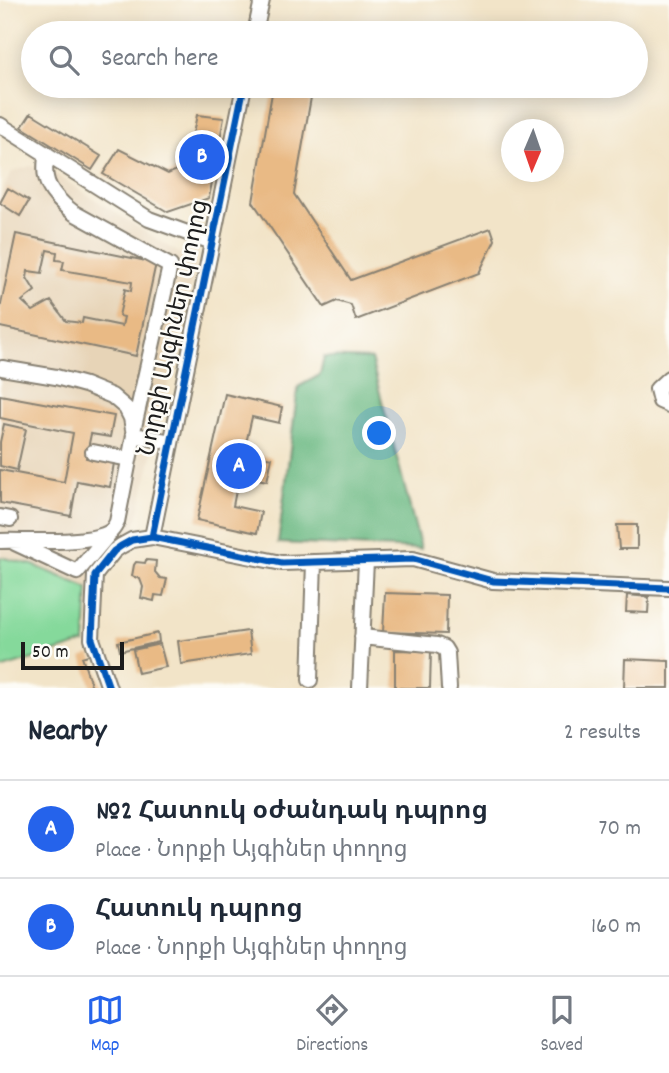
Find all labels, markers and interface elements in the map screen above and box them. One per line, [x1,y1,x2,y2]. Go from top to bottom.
search box [21,21,648,98]
icon: search [45,41,83,79]
text: Search here [101,41,219,78]
north arrow [501,119,564,182]
pin: B [179,131,225,183]
street label: Նորքի Այգիներ փողոց [131,197,219,459]
your location [362,416,396,450]
pin: A [216,440,262,492]
scale bar [21,639,124,671]
text: 50 m [32,640,69,667]
text: Nearby [28,712,106,755]
text: 2 results [564,717,641,750]
text: №2 Հատուկ օժանդակ դպրոց [95,794,488,831]
text: A [45,813,57,846]
text: 70 m [599,813,641,846]
text: Place · Նորքի Այգիներ փողոց [95,835,408,868]
text: Հատուկ դպրոց [95,892,303,929]
text: B [46,911,56,944]
text: 160 m [591,911,641,944]
text: Place · Նորքի Այգիներ փողոց [95,933,408,966]
tab: Map [86,991,124,1060]
tab: Directions [296,991,368,1060]
tab: Saved [540,991,583,1060]

